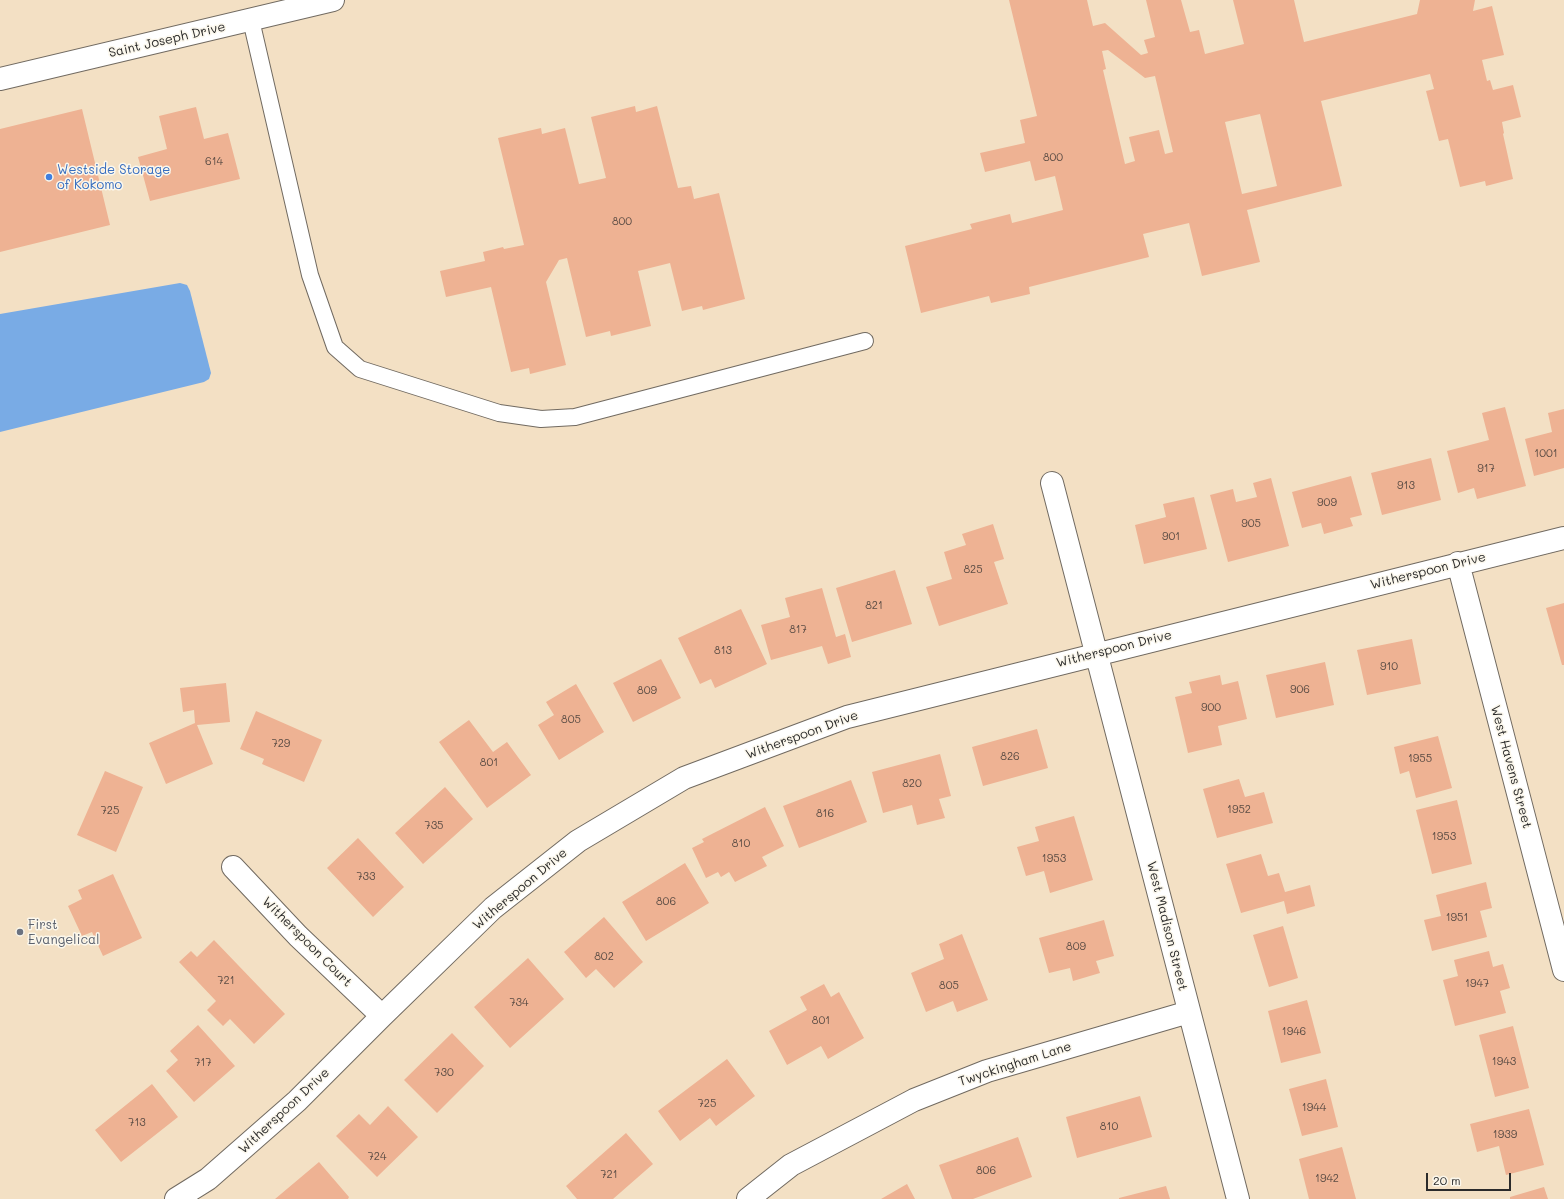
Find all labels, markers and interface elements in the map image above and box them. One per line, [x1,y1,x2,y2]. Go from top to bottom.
street label: Saint Joseph Drive [107,19,227,61]
house number: 800 [1043,151,1063,165]
house number: 614 [205,155,223,169]
place label: Westside Storage of Kokomo [57,162,170,193]
marker: Westside Storage of Kokomo [44,172,54,182]
house number: 800 [612,215,632,229]
house number: 1001 [1534,447,1558,461]
house number: 917 [1477,462,1495,476]
house number: 913 [1397,479,1415,493]
house number: 909 [1317,496,1337,510]
house number: 905 [1241,517,1261,531]
house number: 901 [1162,530,1180,544]
street label: Witherspoon Drive [1369,549,1487,593]
house number: 825 [963,563,983,577]
house number: 821 [865,599,883,613]
house number: 817 [789,623,807,637]
street label: Witherspoon Drive [1055,627,1173,671]
house number: 813 [714,644,732,658]
house number: 910 [1380,660,1398,674]
house number: 906 [1290,683,1310,697]
house number: 809 [637,684,657,698]
house number: 900 [1201,701,1221,715]
street label: West Havens Street [1487,704,1535,830]
street label: Witherspoon Drive [744,707,860,763]
house number: 805 [561,713,581,727]
house number: 729 [272,737,290,751]
house number: 826 [1000,750,1020,764]
house number: 1955 [1408,752,1432,766]
house number: 801 [480,756,498,770]
house number: 820 [902,777,922,791]
house number: 1952 [1227,803,1251,817]
house number: 725 [101,804,119,818]
house number: 816 [816,807,834,821]
house number: 735 [425,819,443,833]
house number: 1953 [1432,830,1456,844]
house number: 810 [732,837,750,851]
street label: Witherspoon Drive [470,845,570,933]
house number: 1953 [1042,852,1066,866]
street label: West Madison Street [1143,860,1191,992]
house number: 733 [356,870,376,884]
street label: Witherspoon Court [259,894,355,990]
house number: 806 [656,895,676,909]
house number: 1951 [1446,911,1468,925]
place label: First Evangelical [28,917,99,948]
marker: First Evangelical [15,927,25,937]
house number: 809 [1066,940,1086,954]
house number: 802 [594,950,614,964]
house number: 721 [217,974,235,988]
house number: 1947 [1465,977,1489,991]
house number: 805 [939,979,959,993]
house number: 734 [509,996,529,1010]
house number: 801 [812,1014,830,1028]
house number: 1946 [1282,1025,1306,1039]
street label: Twyckingham Lane [957,1038,1073,1090]
house number: 1943 [1492,1055,1516,1069]
house number: 717 [194,1056,212,1070]
street label: Witherspoon Drive [235,1065,333,1157]
house number: 730 [434,1066,454,1080]
house number: 725 [698,1097,716,1111]
house number: 1944 [1302,1101,1326,1115]
house number: 713 [128,1116,146,1130]
house number: 810 [1100,1120,1118,1134]
house number: 1939 [1493,1128,1517,1142]
house number: 724 [368,1150,386,1164]
house number: 806 [976,1164,996,1178]
scale bar [1428,1165,1513,1191]
house number: 721 [600,1168,618,1182]
house number: 1942 [1315,1172,1339,1186]
text: 20 m [1433,1172,1461,1188]

